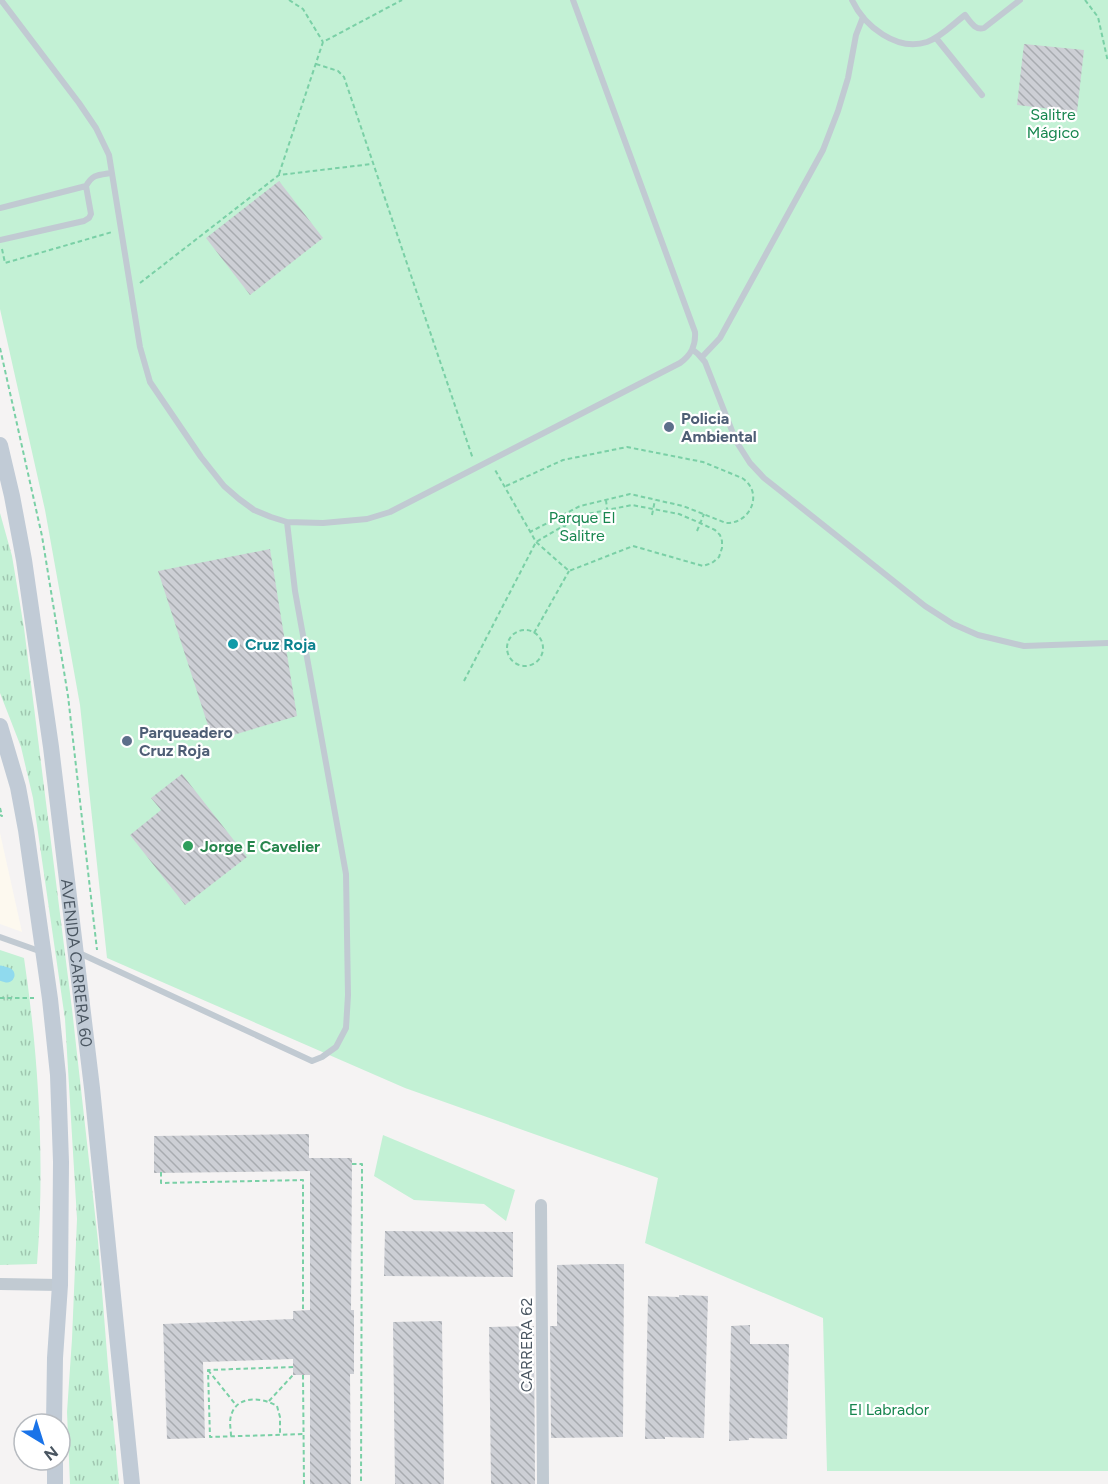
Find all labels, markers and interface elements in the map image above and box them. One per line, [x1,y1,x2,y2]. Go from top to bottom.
park label: Salitre Mágico [1027,105,1079,142]
place label: Policia Ambiental [681,409,757,446]
marker: Policia Ambiental [662,420,676,434]
park label: Parque El Salitre [549,508,615,545]
place label: Cruz Roja [245,635,316,654]
marker: Cruz Roja [226,637,240,651]
place label: Parqueadero Cruz Roja [139,723,233,760]
marker: Parqueadero Cruz Roja [120,734,134,748]
place label: Jorge E Cavelier [200,837,320,856]
marker: Jorge E Cavelier [181,839,195,853]
street label: AVENIDA CARRERA 60 [57,878,97,1048]
street label: CARRERA 62 [517,1298,536,1392]
park label: El Labrador [849,1400,930,1419]
north arrow [12,1412,72,1472]
text: N [40,1442,62,1465]

